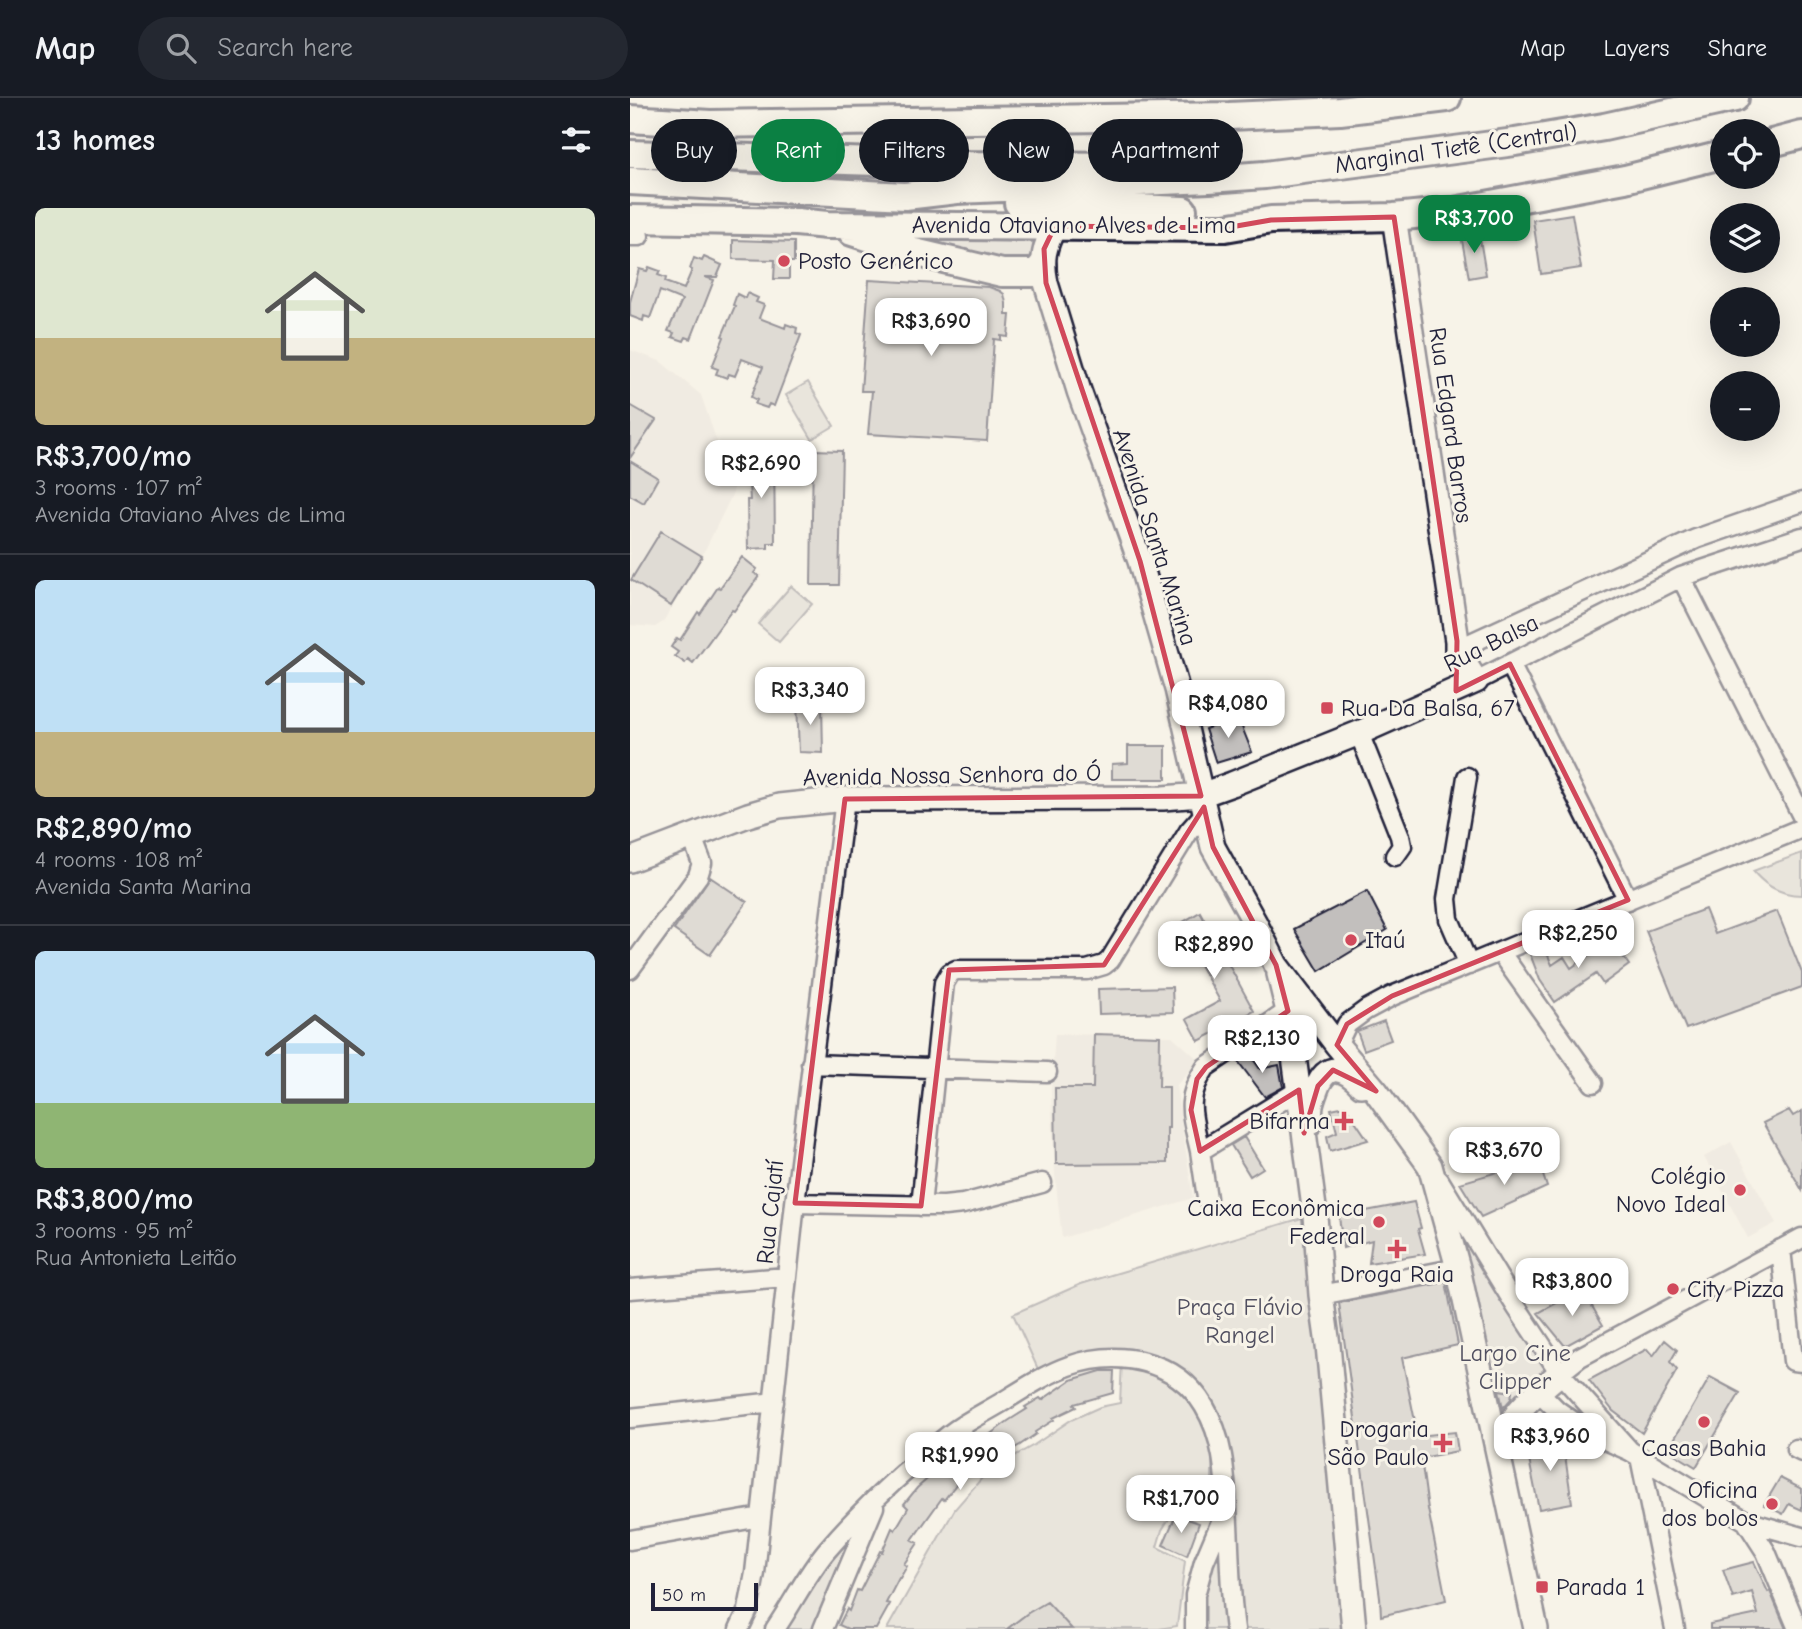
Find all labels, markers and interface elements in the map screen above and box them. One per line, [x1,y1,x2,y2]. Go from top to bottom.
search box [138,17,628,80]
text: Map [35,29,96,67]
icon: search [162,29,200,67]
text: Search here [218,33,353,63]
text: Map [1520,34,1566,62]
text: Layers [1604,34,1669,62]
text: Share [1707,34,1767,62]
street label: Marginal Tietê (Central) [1333,117,1579,179]
chip: Buy [651,119,737,182]
chip: Rent [751,119,845,182]
chip: Filters [859,119,969,182]
chip: New [983,119,1074,182]
chip: Apartment [1088,119,1243,182]
map controls [1710,119,1780,441]
button: locate [1710,119,1780,189]
icon: filters [557,121,595,159]
text: 13 homes [35,123,155,158]
pin: R$3,700 [1409,195,1539,255]
button: layers [1710,203,1780,273]
text: R$3,700 [1434,204,1514,231]
street label: Avenida Otaviano Alves de Lima [912,211,1236,239]
place label: Posto Genérico [798,247,954,275]
icon: home [252,253,378,379]
marker: Posto Genérico [776,253,792,269]
button: + [1710,287,1780,357]
pin: R$3,690 [866,299,996,358]
text: R$3,690 [891,307,971,334]
street label: Rua Edgard Barros [1423,325,1479,525]
button: − [1710,371,1780,441]
street label: Avenida Santa Marina [1107,425,1203,649]
text: R$3,700/mo [35,439,191,474]
pin: R$2,690 [696,440,826,500]
text: R$2,690 [721,449,801,476]
text: 3 rooms · 107 m² [35,474,202,501]
text: Avenida Otaviano Alves de Lima [35,501,346,528]
street label: Rua Balsa [1439,608,1543,678]
icon: home [252,625,378,751]
pin: R$3,340 [745,668,875,727]
text: R$3,340 [771,676,849,703]
pin: R$4,080 [1163,680,1293,740]
text: R$4,080 [1188,689,1268,716]
place label: Rua Da Balsa, 67 [1341,694,1515,722]
marker: Rua Da Balsa, 67 [1319,700,1335,716]
street label: Avenida Nossa Senhora do Ó [803,758,1101,792]
text: R$2,890/mo [35,811,192,846]
text: 4 rooms · 108 m² [35,846,202,873]
text: Avenida Santa Marina [35,873,252,900]
pin: R$2,250 [1513,910,1643,970]
text: R$2,250 [1538,919,1618,946]
pin: R$2,890 [1149,922,1279,981]
place label: Itaú [1365,926,1405,954]
text: R$2,890 [1174,930,1254,957]
marker: Itaú [1343,932,1359,948]
icon: home [252,996,378,1122]
pin: R$2,130 [1197,1016,1327,1075]
text: R$2,130 [1224,1024,1300,1051]
place label: Bifarma [1249,1107,1330,1135]
marker: Bifarma [1336,1113,1352,1129]
pin: R$3,670 [1439,1128,1569,1187]
text: R$3,670 [1465,1136,1543,1163]
street label: Rua Cajatí [751,1158,789,1265]
place label: Colégio Novo Ideal [1616,1162,1726,1218]
text: R$3,800/mo [35,1182,193,1217]
marker: Colégio Novo Ideal [1732,1182,1748,1198]
place label: Caixa Econômica Federal [1187,1194,1365,1250]
marker: Caixa Econômica Federal [1371,1214,1387,1230]
text: 3 rooms · 95 m² [35,1217,193,1244]
marker: Droga Raia [1389,1241,1405,1257]
text: Rua Antonieta Leitão [35,1244,237,1271]
pin: R$3,800 [1507,1258,1637,1318]
place label: Droga Raia [1340,1260,1454,1288]
text: R$3,800 [1531,1267,1613,1294]
place label: City Pizza [1687,1275,1784,1303]
marker: City Pizza [1665,1281,1681,1297]
park label: Praça Flávio Rangel [1177,1293,1303,1349]
park label: Largo Cine Clipper [1459,1339,1571,1395]
pin: R$3,960 [1485,1414,1615,1473]
marker: Casas Bahia [1696,1414,1712,1430]
place label: Drogaria São Paulo [1328,1415,1429,1471]
text: R$3,960 [1510,1422,1590,1449]
pin: R$1,990 [895,1432,1025,1492]
place label: Casas Bahia [1641,1434,1767,1462]
marker: Drogaria São Paulo [1435,1435,1451,1451]
text: R$1,990 [921,1441,999,1468]
pin: R$1,700 [1116,1476,1246,1535]
place label: Oficina dos bolos [1661,1476,1758,1532]
text: R$1,700 [1142,1484,1220,1511]
marker: Oficina dos bolos [1764,1496,1780,1512]
place label: Parada 1 [1556,1573,1645,1601]
marker: Parada 1 [1534,1579,1550,1595]
scale bar [651,1580,758,1612]
text: 50 m [662,1584,706,1606]

